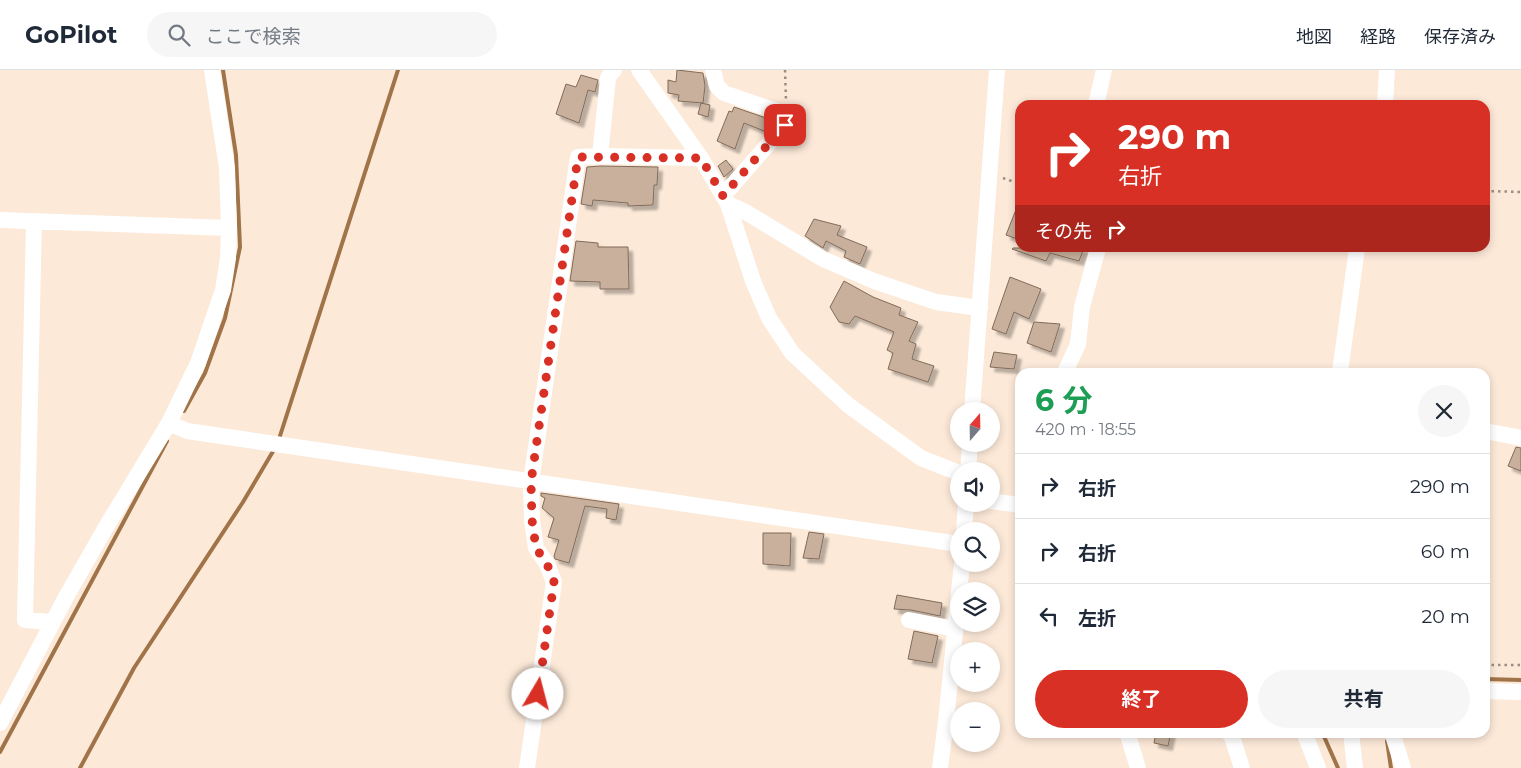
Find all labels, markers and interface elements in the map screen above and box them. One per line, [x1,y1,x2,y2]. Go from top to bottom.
search box [147,12,497,57]
text: GoPilot [25,20,117,49]
icon: search [165,21,193,49]
text: ここで検索 [205,25,300,48]
text: 地図 [1296,26,1332,48]
text: 経路 [1360,26,1396,48]
text: 保存済み [1424,26,1496,48]
pin [764,104,806,146]
icon: arrive [771,111,799,139]
text: 290 m [1118,115,1231,158]
icon: right [1035,120,1100,185]
text: 右折 [1118,163,1162,190]
icon: right [1102,215,1130,243]
text: その先 [1035,220,1092,243]
text: 6 分 [1035,382,1093,419]
button: close [1418,385,1470,437]
north arrow [950,402,1000,452]
map controls [950,402,1000,752]
text: 420 m · 18:55 [1035,420,1136,439]
button: sound [950,462,1000,512]
icon: right [1035,472,1063,500]
text: 290 m [1410,475,1470,498]
text: 右折 [1078,477,1116,500]
button: search [950,522,1000,572]
icon: right [1035,537,1063,565]
text: 60 m [1421,540,1470,563]
text: 右折 [1078,542,1116,565]
button: layers [950,582,1000,632]
icon: left [1035,602,1063,630]
text: 20 m [1422,605,1470,628]
text: 左折 [1078,607,1116,630]
button: + [950,642,1000,692]
position arrow [511,667,563,719]
button: 終了 [1035,670,1248,728]
button: 共有 [1258,670,1470,728]
button: − [950,702,1000,752]

